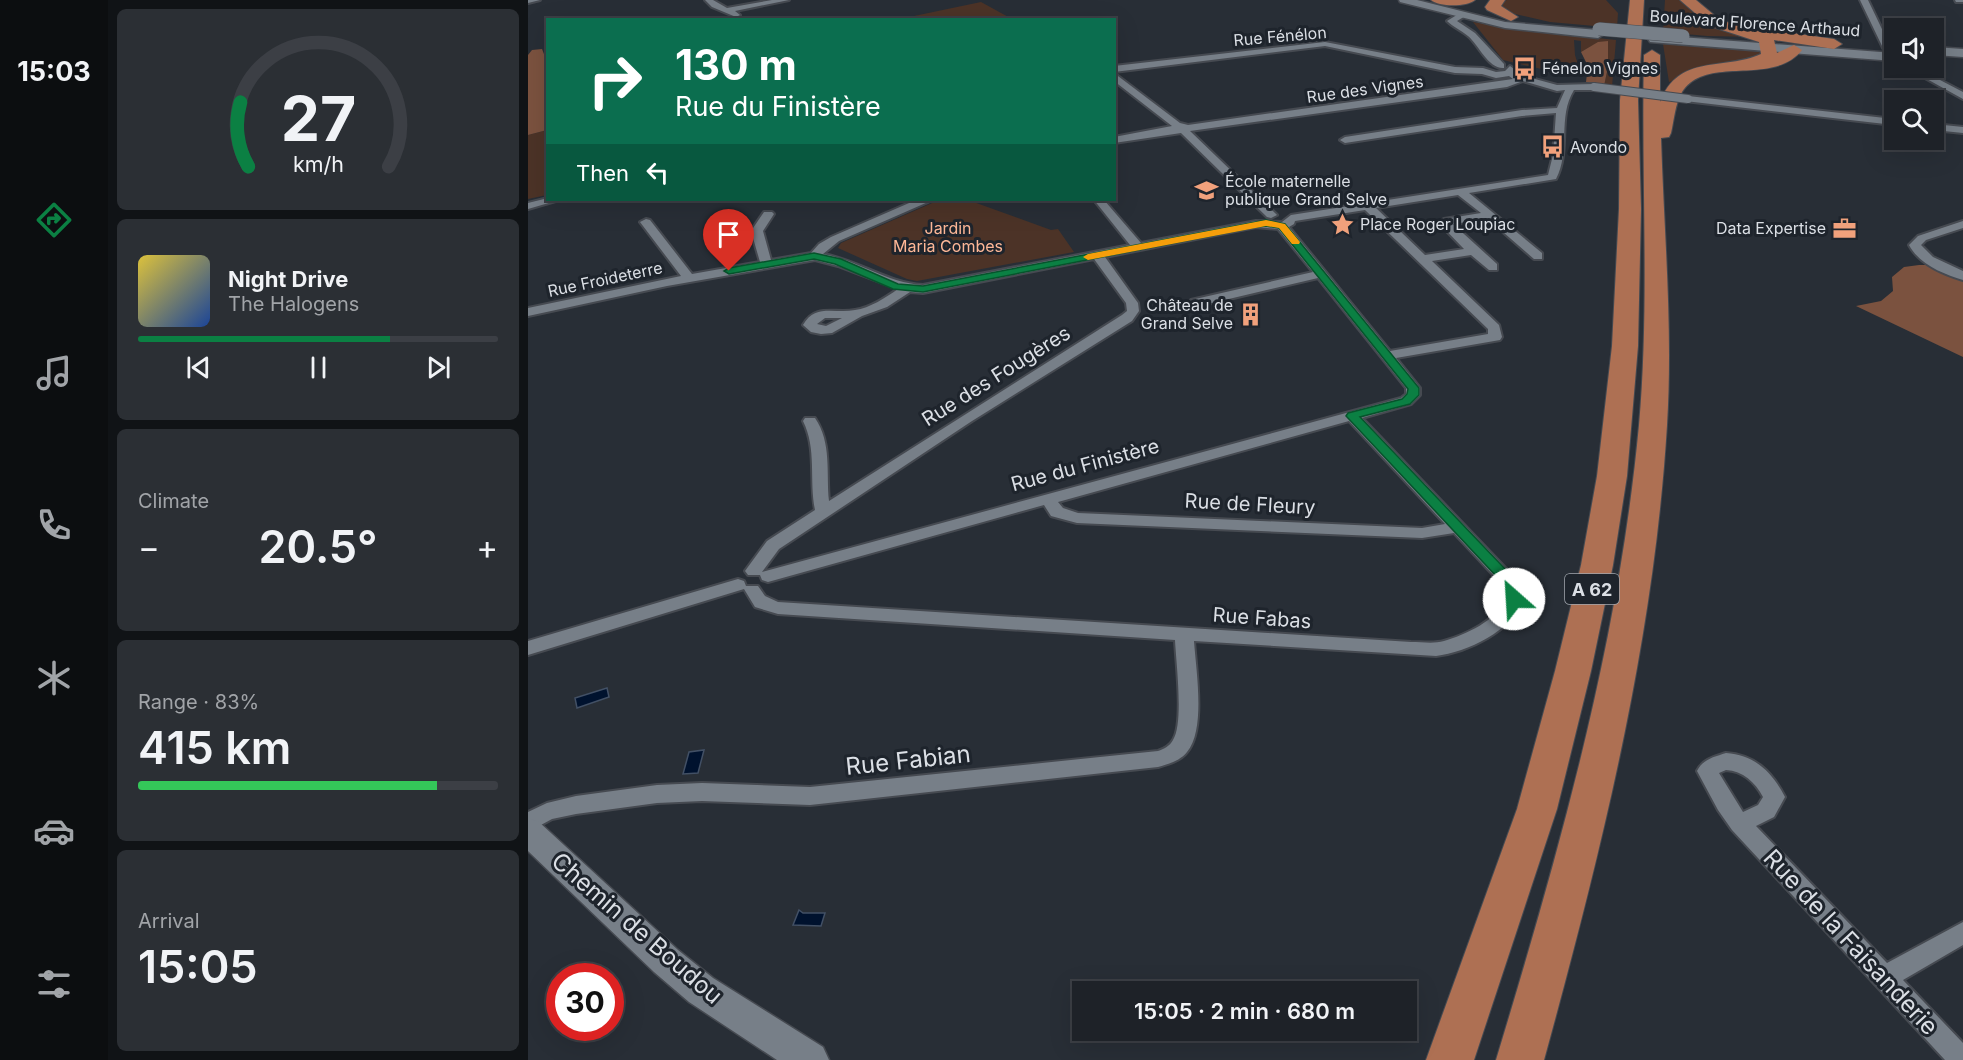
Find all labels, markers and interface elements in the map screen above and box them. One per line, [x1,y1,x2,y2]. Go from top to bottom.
street label: Boulevard Florence Arthaud [1649,6,1861,40]
map controls [1884,18,1944,150]
button: sound [1884,18,1944,78]
street label: Rue Fénélon [1233,22,1327,50]
text: 130 m [675,39,797,90]
icon: right [576,42,654,120]
text: 15:03 [17,55,91,88]
bus stop icon: Fénelon Vignes [1511,55,1537,81]
place label: Fénelon Vignes [1542,58,1658,78]
street label: Rue des Vignes [1305,71,1425,107]
text: 27 [280,81,356,156]
text: Rue du Finistère [675,90,881,123]
button: search [1884,90,1944,150]
bus stop icon: Avondo [1539,134,1565,160]
place label: Avondo [1570,137,1627,157]
text: km/h [293,151,343,177]
icon: left [641,156,674,189]
text: Then [576,160,629,186]
place label: École maternelle publique Grand Selve [1225,171,1387,209]
school or university icon: École maternelle publique Grand Selve [1194,177,1220,203]
icon: directions [33,199,75,241]
pin [703,209,754,271]
place icon: Place Roger Loupiac [1329,211,1355,237]
place label: Place Roger Loupiac [1360,214,1515,234]
office icon: Data Expertise [1831,215,1857,241]
icon: arrive [712,218,745,251]
park label: Jardin Maria Combes [893,218,1003,256]
place label: Data Expertise [1716,218,1826,238]
street label: Rue Froideterre [546,257,664,301]
text: Night Drive [228,266,348,292]
text: The Halogens [228,292,359,316]
place label: Château de Grand Selve [1141,295,1233,333]
building icon: Château de Grand Selve [1238,301,1264,327]
street label: Rue des Fougères [917,321,1075,431]
icon: previous [182,351,215,384]
icon: pause [302,351,335,384]
icon: next [422,351,455,384]
icon: music [33,352,75,394]
street label: Rue du Finistère [1008,434,1162,496]
text: Climate [138,489,209,513]
street label: Rue de Fleury [1184,489,1316,519]
icon: phone [33,504,75,546]
text: 20.5° [258,519,378,574]
text: − [138,527,160,567]
text: + [476,527,498,567]
position arrow [1482,567,1546,631]
road number: A 62 [1565,574,1619,604]
street label: Rue Fabas [1212,603,1312,633]
icon: climate [33,657,75,699]
text: Range · 83% [138,690,259,714]
text: 415 km [138,720,291,775]
street label: Rue Fabian [844,739,972,781]
icon: car [33,810,75,852]
street label: Rue de la Faisanderie [1758,843,1944,1041]
street label: Chemin de Boudou [546,846,728,1010]
text: Arrival [138,909,200,933]
text: 15:05 [138,939,258,994]
icon: filters [33,963,75,1005]
speed limit sign: 30 [546,963,624,1041]
text: 15:05 · 2 min · 680 m [1134,998,1355,1024]

